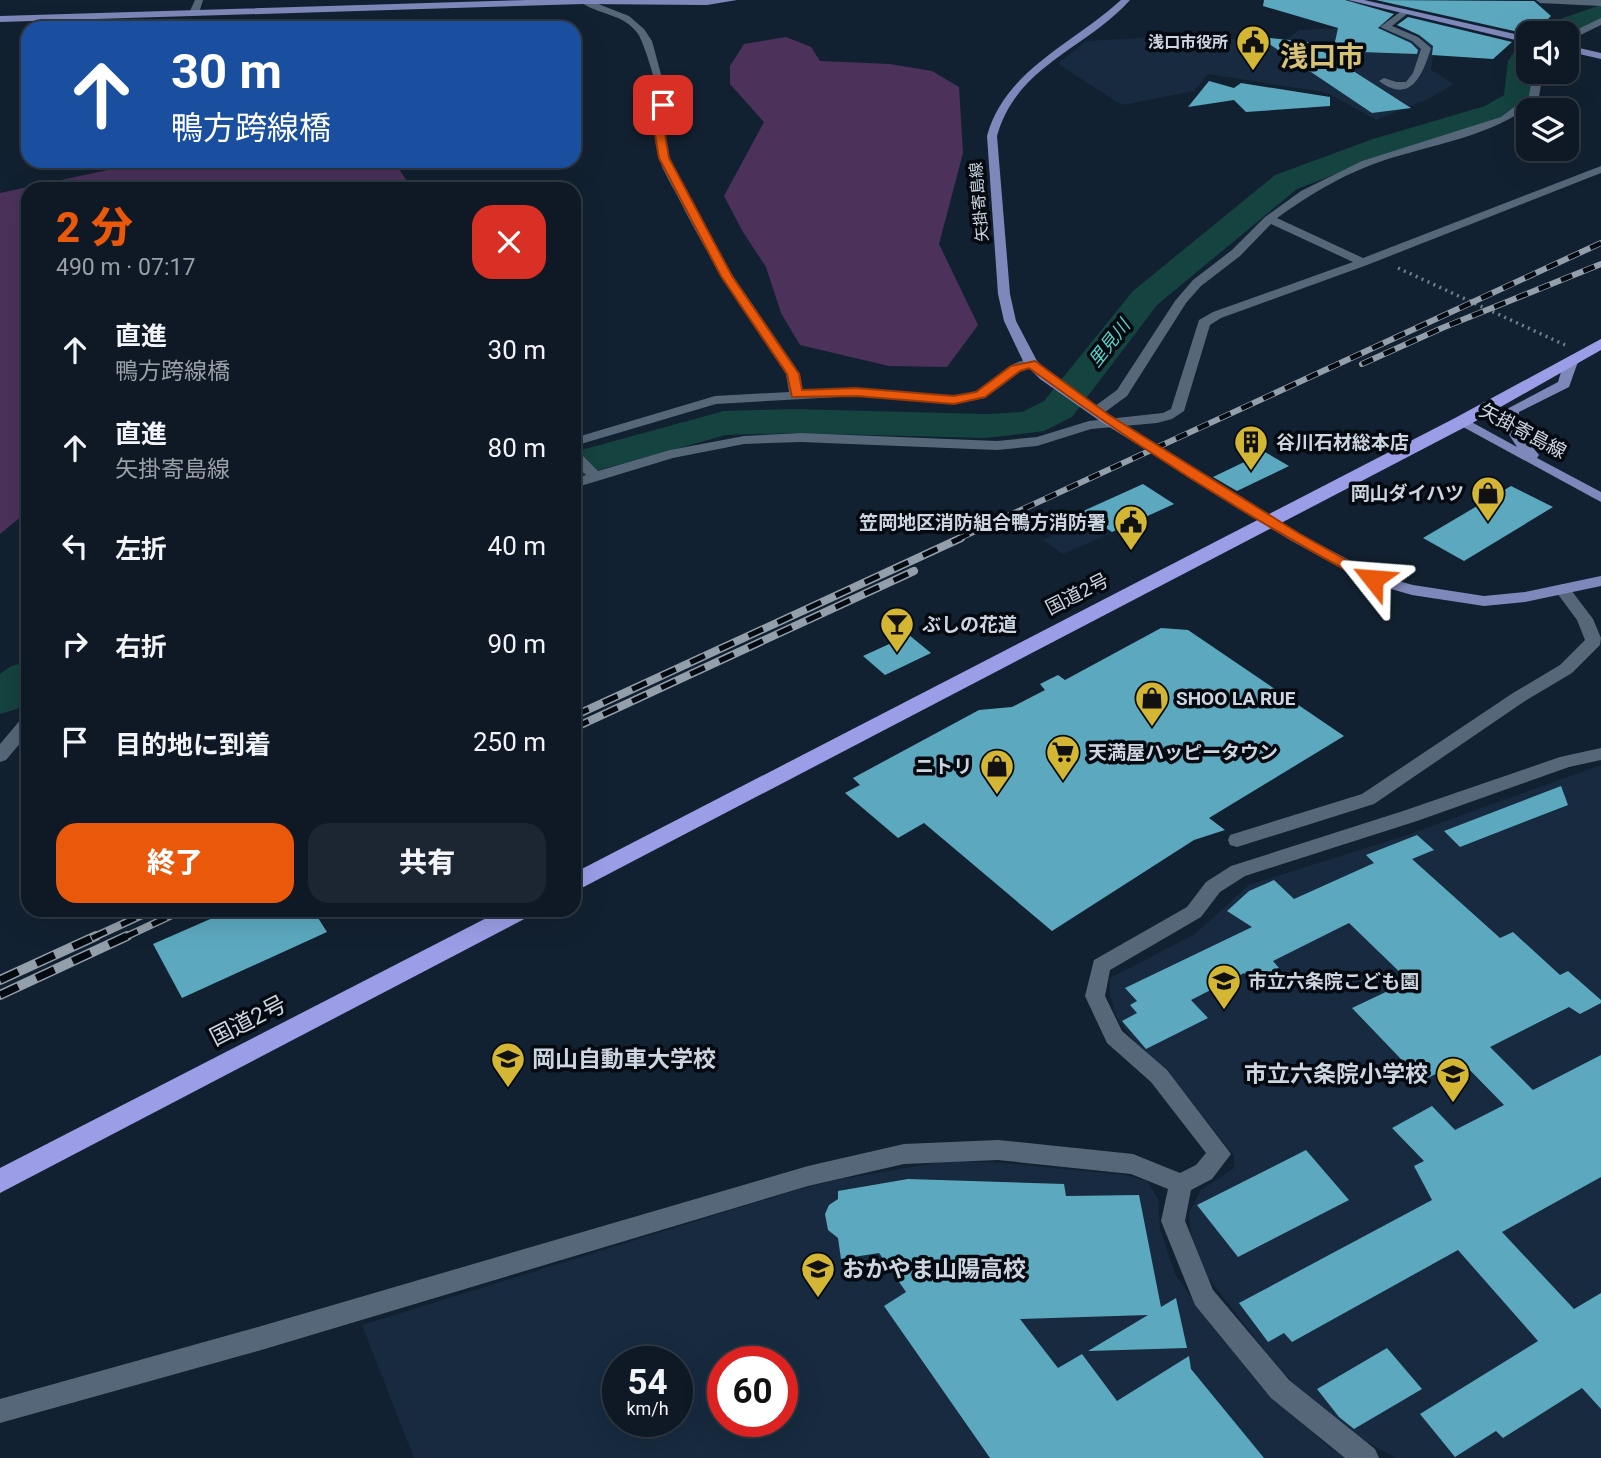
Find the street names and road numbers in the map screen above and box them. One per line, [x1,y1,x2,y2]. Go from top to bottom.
street label: 矢掛寄島線 [966,161,992,243]
street label: 矢掛寄島線 [1476,399,1570,463]
street label: 国道2号 [1042,568,1112,620]
street label: 国道2号 [205,990,291,1052]

